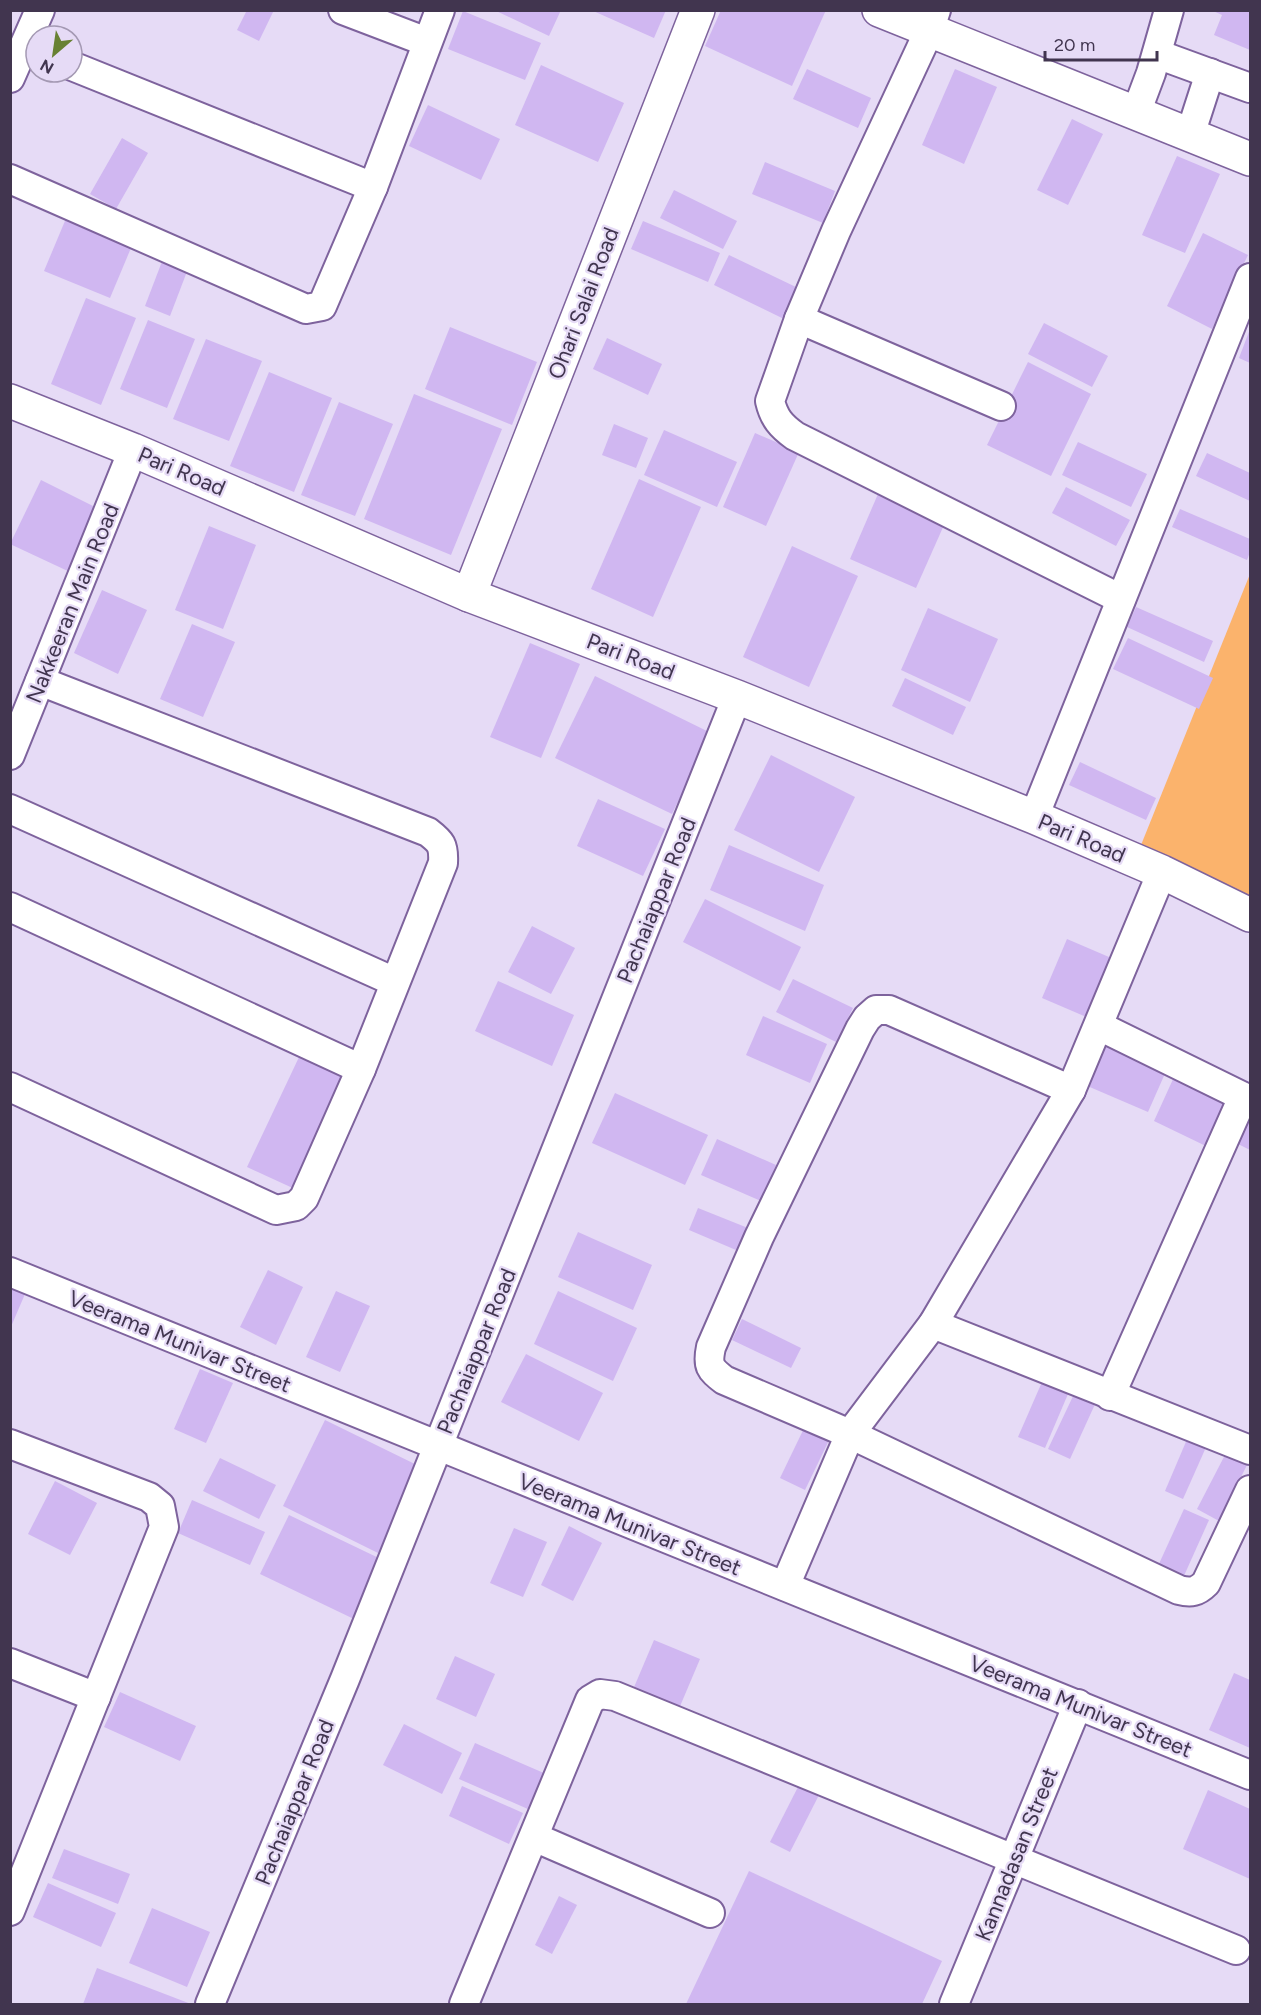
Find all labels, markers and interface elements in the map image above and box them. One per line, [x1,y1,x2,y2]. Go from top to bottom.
north arrow [24,24,84,84]
scale bar [1045,24,1158,62]
text: 20 m [1054,34,1095,56]
text: N [37,55,57,78]
street label: Ohari Salai Road [542,223,625,383]
street label: Pari Road [134,441,230,502]
street label: Nakkeeran Main Road [20,499,125,707]
street label: Pari Road [583,627,679,686]
street label: Pari Road [1034,808,1130,869]
street label: Pachaiappar Road [611,813,702,987]
street label: Pachaiappar Road [431,1264,522,1438]
street label: Veerama Munivar Street [65,1284,295,1398]
street label: Veerama Munivar Street [515,1467,745,1581]
street label: Veerama Munivar Street [966,1649,1196,1763]
street label: Pachaiappar Road [249,1715,340,1889]
street label: Kannadasan Street [969,1763,1064,1945]

